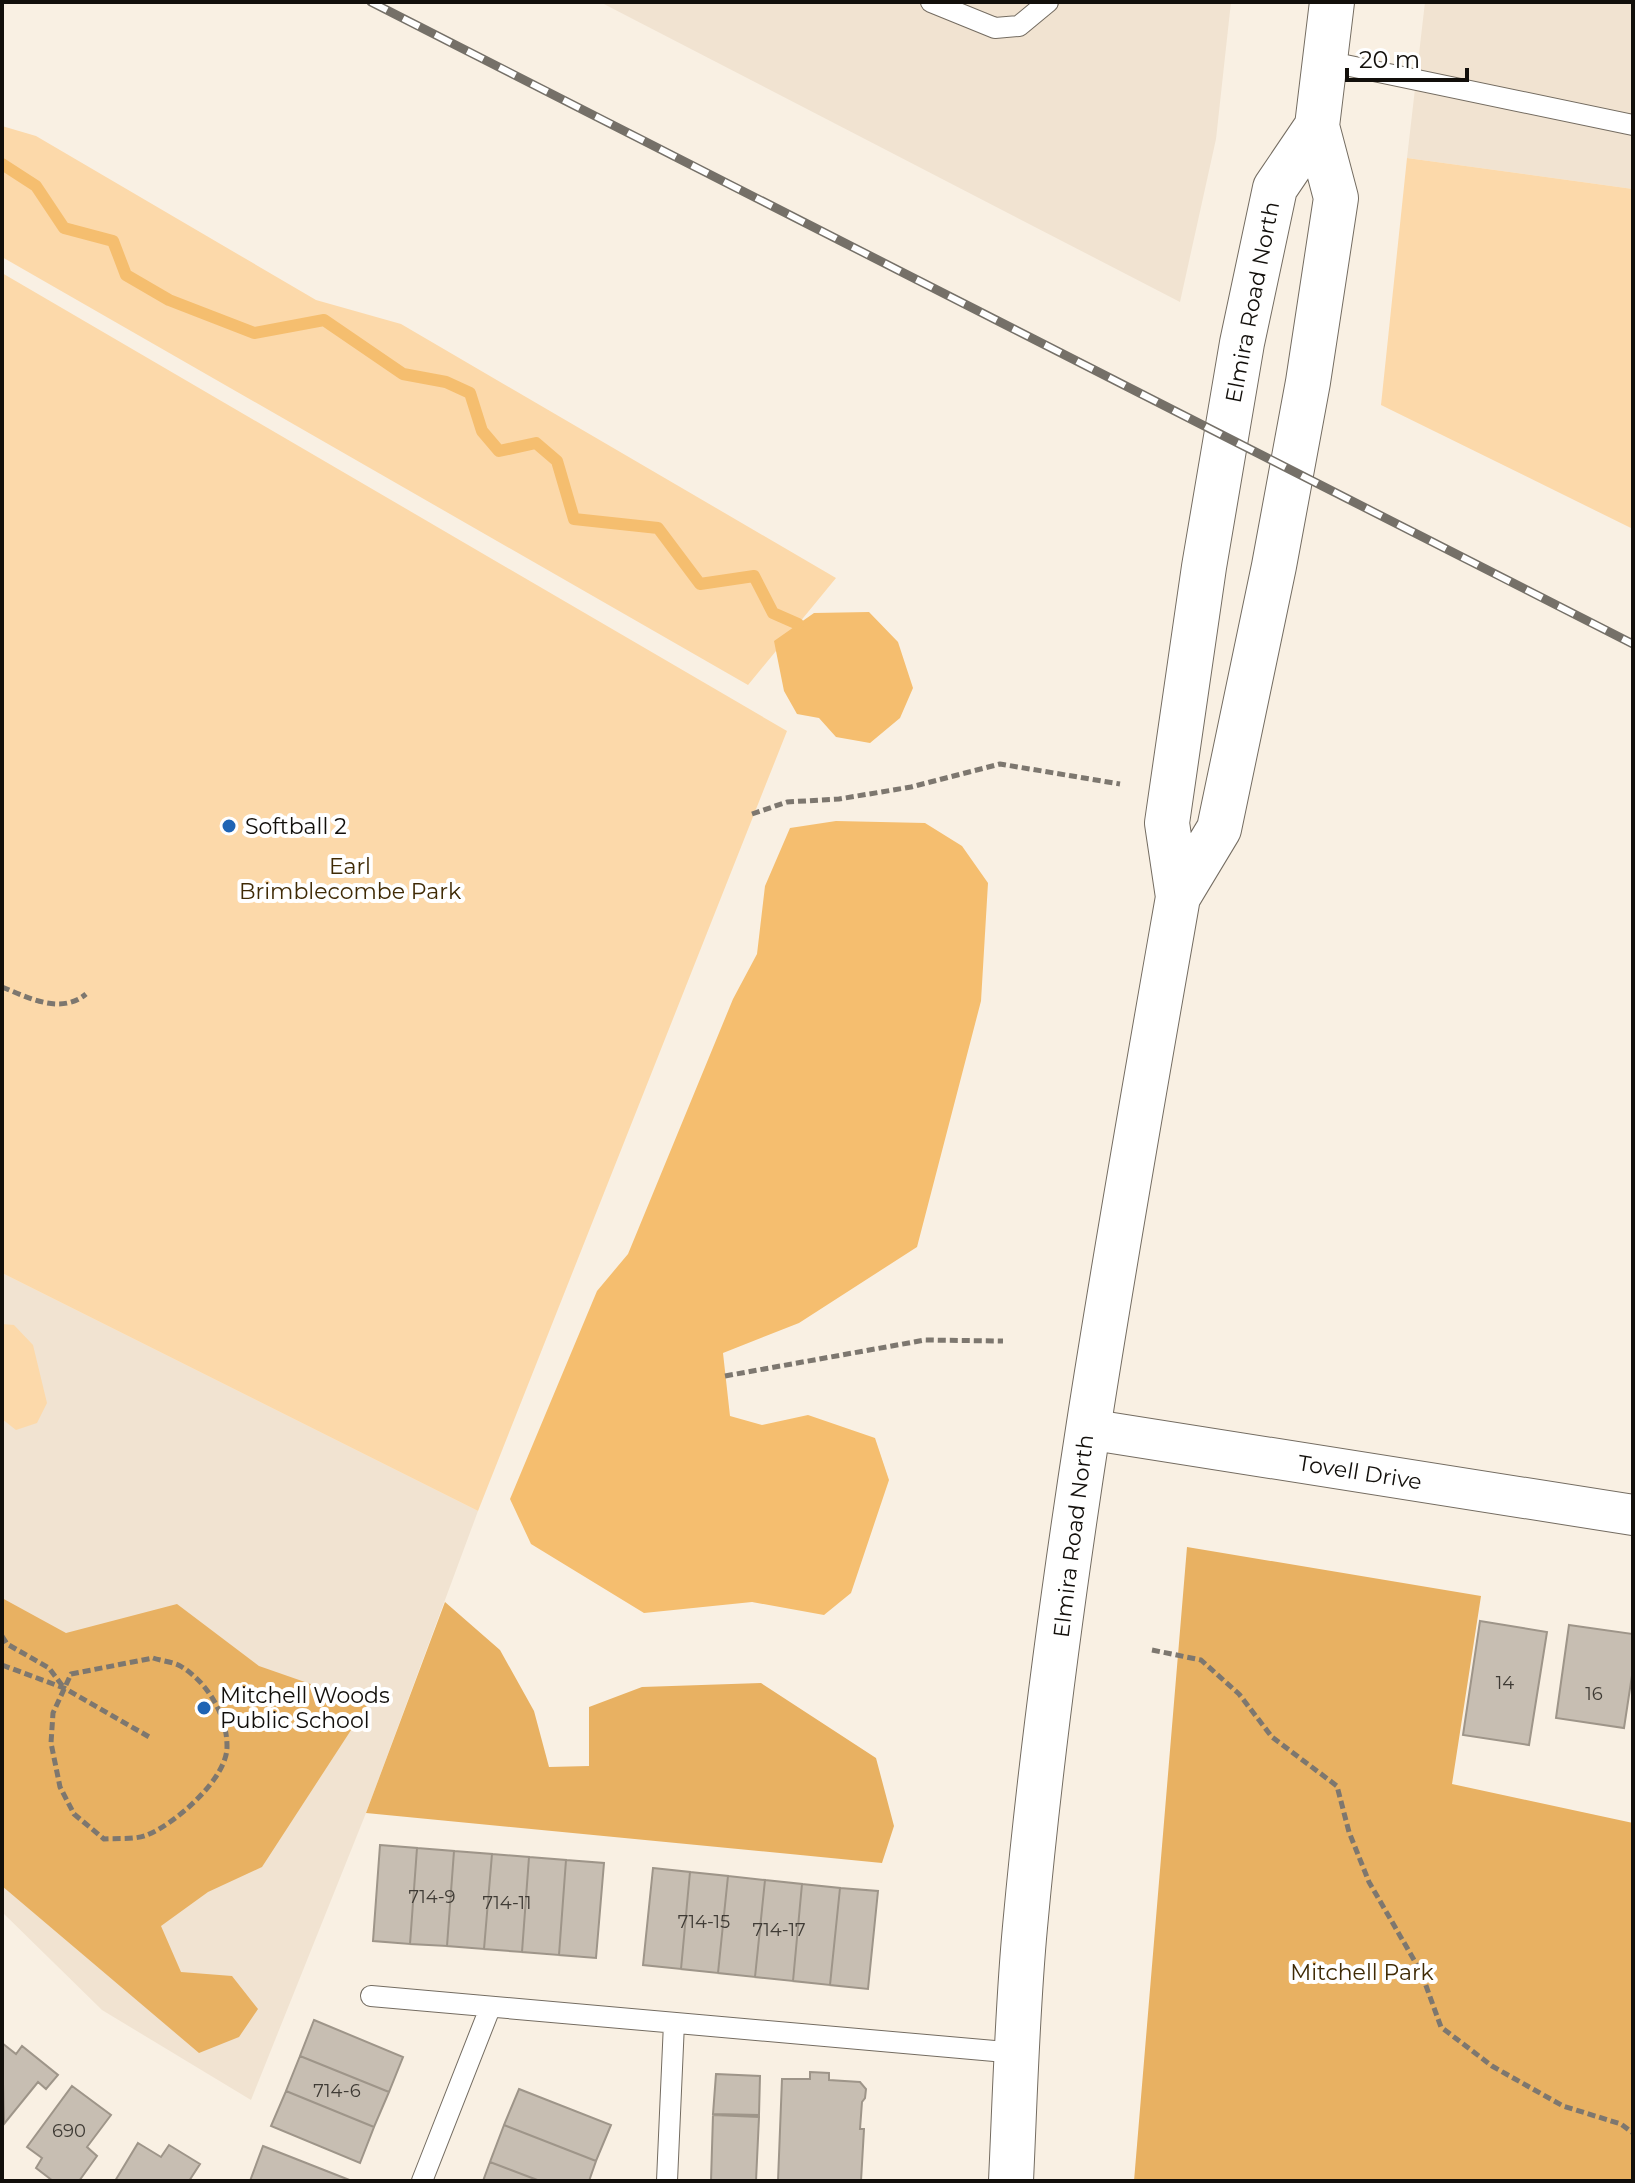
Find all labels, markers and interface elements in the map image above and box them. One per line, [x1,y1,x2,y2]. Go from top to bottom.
scale bar [1347,32,1467,82]
text: 20 m [1359,45,1420,74]
street label: Elmira Road North [1220,199,1285,405]
place label: Softball 2 [245,813,347,840]
marker: Softball 2 [220,817,238,835]
park label: Earl Brimblecombe Park [239,853,462,905]
street label: Elmira Road North [1048,1433,1099,1639]
street label: Tovell Drive [1296,1449,1424,1496]
house number: 14 [1496,1672,1514,1694]
place label: Mitchell Woods Public School [220,1682,390,1734]
house number: 16 [1585,1683,1603,1705]
marker: Mitchell Woods Public School [195,1699,213,1717]
house number: 714-9 [408,1886,456,1908]
house number: 714-11 [483,1892,531,1914]
house number: 714-15 [678,1911,730,1933]
house number: 714-17 [752,1919,806,1941]
park label: Mitchell Park [1290,1959,1435,1986]
house number: 714-6 [313,2080,361,2102]
house number: 690 [52,2120,86,2142]

